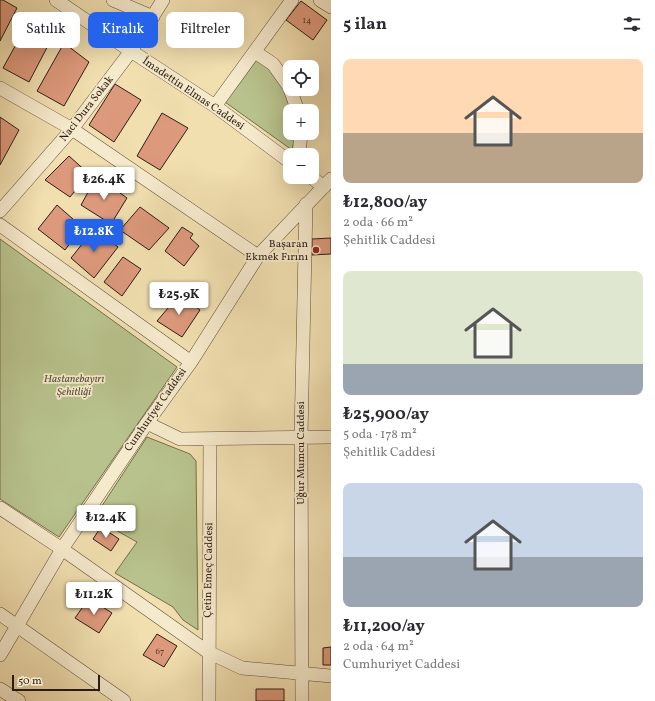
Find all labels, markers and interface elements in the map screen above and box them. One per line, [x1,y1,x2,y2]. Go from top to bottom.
chip: Satılık [12,12,80,48]
chip: Kiralık [88,12,158,48]
chip: Filtreler [166,12,244,48]
text: 5 ilan [343,13,387,36]
icon: filters [621,13,643,35]
house number: 14 [303,14,311,27]
street label: İmadettin Elmas Caddesi [139,54,247,134]
map controls [283,60,319,184]
button: locate [283,60,319,96]
street label: Naci Dura Sokak [57,73,117,145]
icon: home [457,85,529,157]
button: + [283,104,319,140]
button: − [283,148,319,184]
pin: ₺26.4K [71,167,137,201]
text: ₺26.4K [83,171,125,189]
text: ₺12,800/ay [343,191,427,214]
text: 2 oda · 66 m² [343,214,413,232]
pin: ₺12.8K [61,219,127,253]
text: ₺12.8K [74,223,114,241]
text: Şehitlik Caddesi [343,232,435,250]
place label: Başaran Ekmek Fırını [245,237,308,265]
marker: Başaran Ekmek Fırını [311,245,321,255]
pin: ₺25.9K [146,282,212,316]
text: ₺25.9K [159,286,200,304]
icon: home [457,297,529,369]
street label: Cumhuriyet Caddesi [121,365,191,455]
park label: Hastanebayırı Şehitliği [44,372,104,400]
street label: Uğur Mumcu Caddesi [294,401,309,505]
text: ₺25,900/ay [343,403,429,426]
text: 5 oda · 178 m² [343,426,417,444]
text: Şehitlik Caddesi [343,444,435,462]
pin: ₺12.4K [73,505,139,539]
text: ₺12.4K [86,509,126,527]
icon: home [457,509,529,581]
street label: Çetin Emeç Caddesi [201,522,217,618]
pin: ₺11.2K [61,582,127,616]
text: ₺11.2K [75,586,113,604]
text: ₺11,200/ay [343,615,425,638]
text: 2 oda · 64 m² [343,638,414,656]
house number: 67 [156,645,164,658]
text: Cumhuriyet Caddesi [343,656,460,674]
scale bar [12,673,100,692]
text: 50 m [18,674,42,689]

